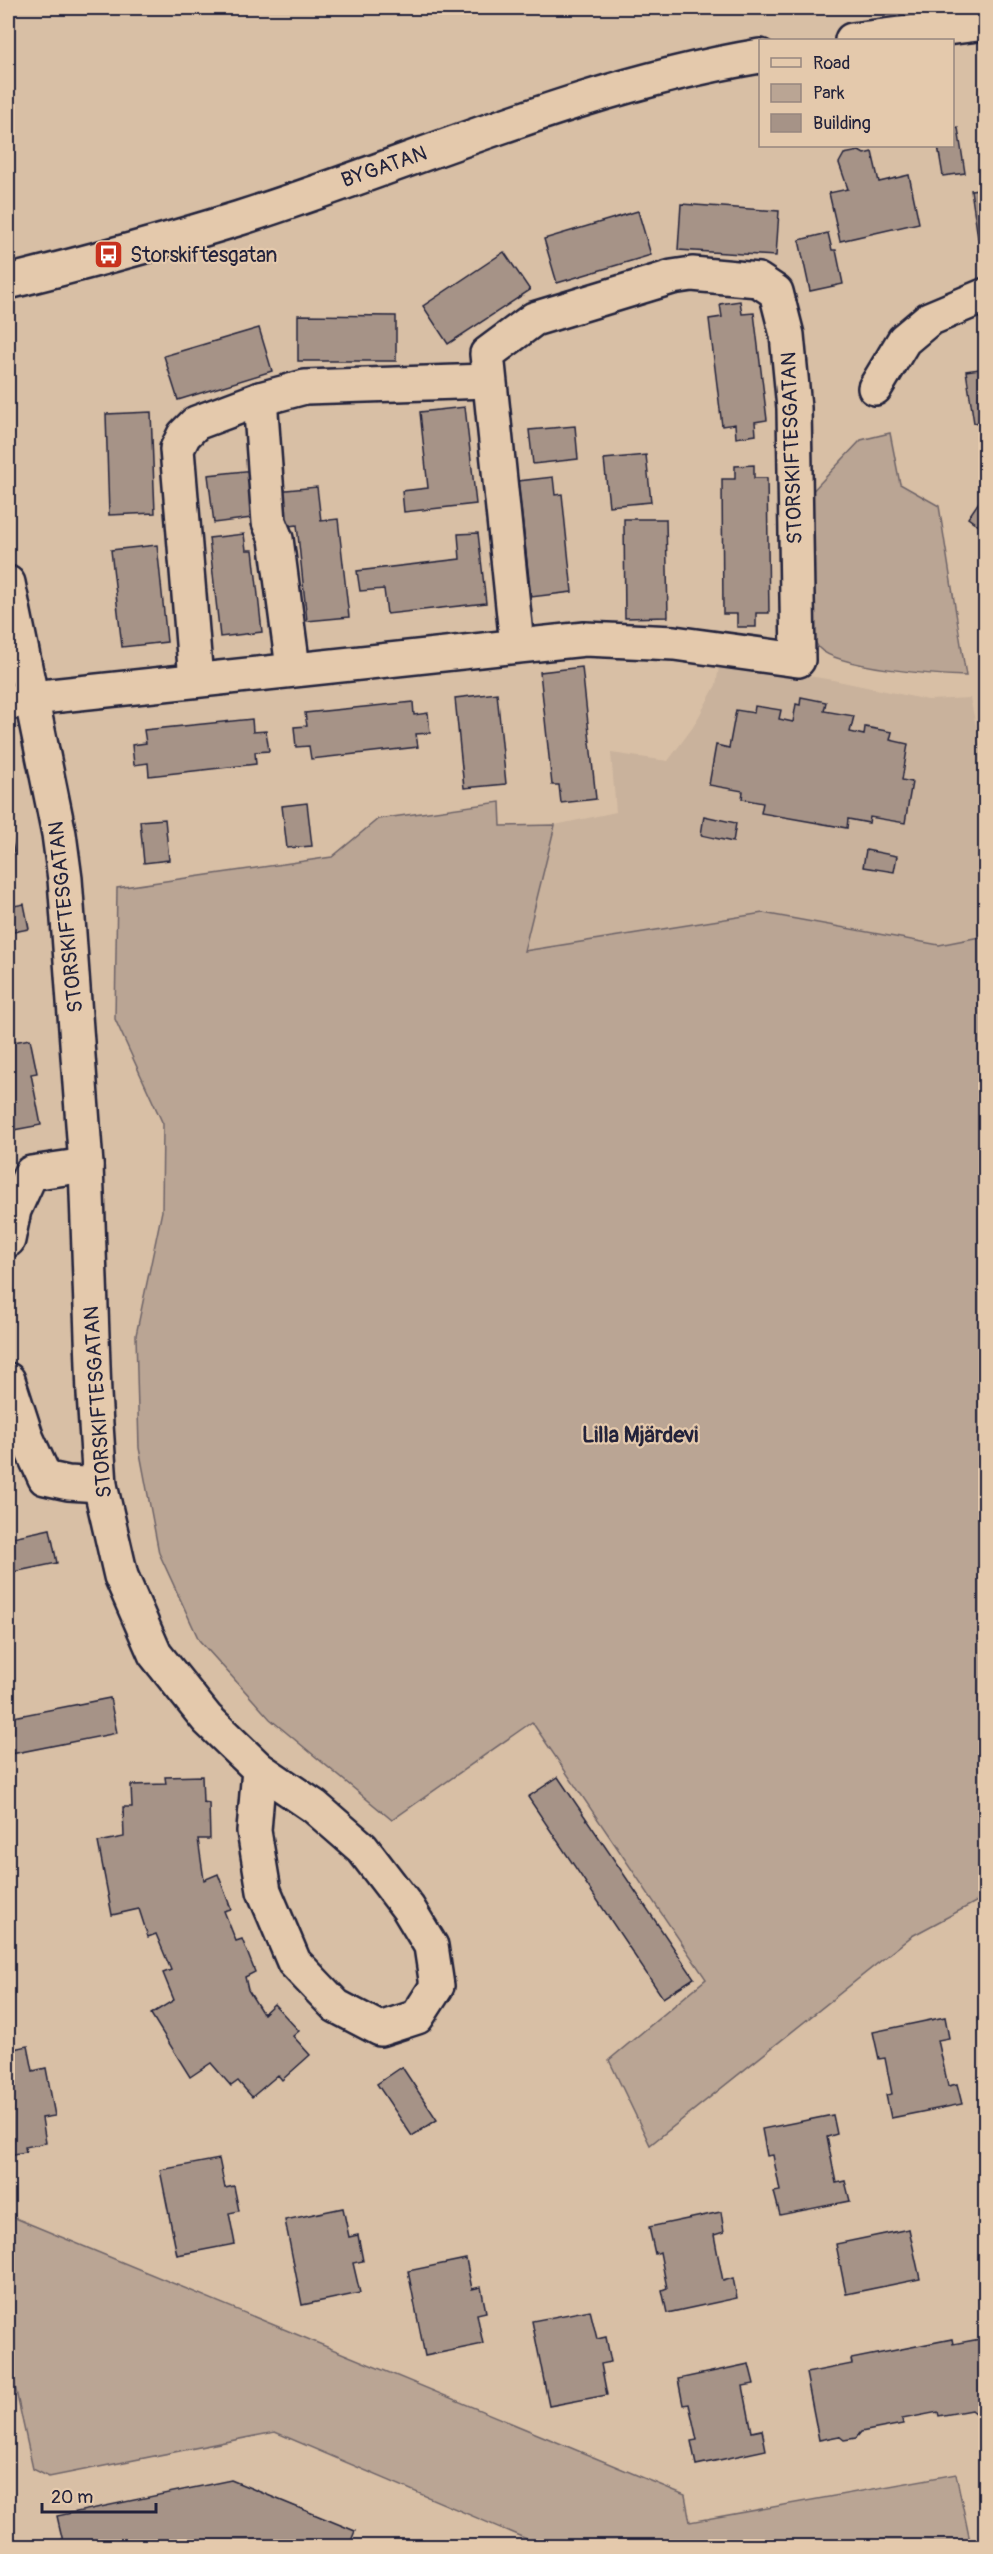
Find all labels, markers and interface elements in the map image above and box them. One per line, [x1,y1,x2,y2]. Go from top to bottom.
legend [759,39,954,147]
text: Road [813,52,850,75]
text: Park [813,82,845,105]
text: Building [813,112,871,135]
street label: BYGATAN [338,140,430,194]
bus stop icon: Storskiftesgatan [93,239,125,271]
place label: Storskiftesgatan [130,242,277,269]
street label: STORSKIFTESGATAN [775,351,809,545]
street label: STORSKIFTESGATAN [43,820,89,1014]
street label: STORSKIFTESGATAN [78,1305,118,1499]
district label: Lilla Mjärdevi [582,1421,698,1449]
scale bar [42,2476,156,2514]
text: 20 m [51,2486,93,2509]

